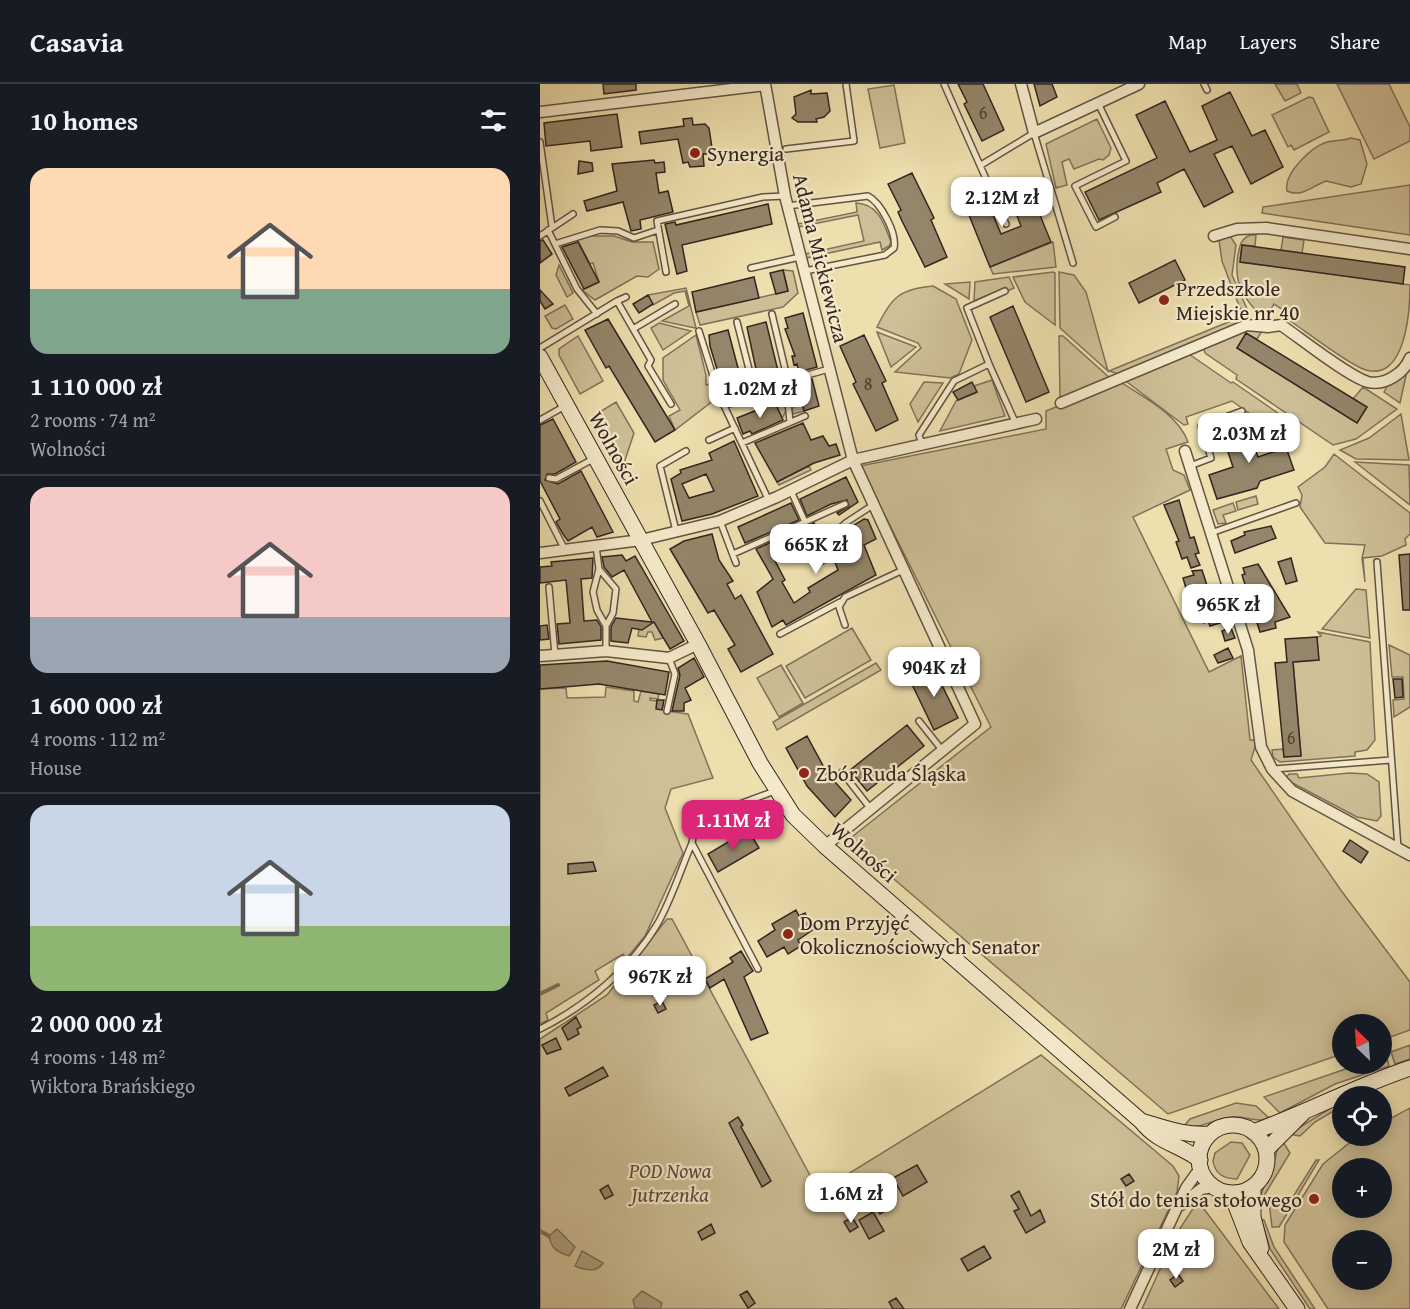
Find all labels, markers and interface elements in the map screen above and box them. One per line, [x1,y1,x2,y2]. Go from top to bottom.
text: Casavia [30,21,124,62]
text: Map [1168,26,1207,57]
text: Layers [1240,26,1297,57]
text: Share [1330,26,1380,57]
house number: 6 [979,99,987,126]
text: 10 homes [30,101,138,140]
icon: filters [477,104,510,137]
place label: Synergia [707,138,784,169]
marker: Synergia [688,146,702,160]
street label: Adama Mickiewicza [785,170,857,346]
pin: 2.12M zł [940,177,1064,228]
text: 2.12M zł [965,182,1039,211]
icon: home [216,207,324,315]
place label: Przedszkole Miejskie nr 40 [1176,273,1299,328]
marker: Przedszkole Miejskie nr 40 [1157,293,1171,307]
text: 1 110 000 zł [30,366,162,405]
pin: 1.02M zł [698,368,822,419]
house number: 8 [864,370,872,397]
text: 1.02M zł [723,373,797,402]
text: 2 rooms · 74 m² [30,405,156,434]
street label: Wolności [581,406,647,490]
pin: 2.03M zł [1187,413,1311,464]
text: 2.03M zł [1212,418,1286,447]
text: Wolności [30,434,106,463]
pin: 665K zł [761,524,871,575]
icon: home [216,526,324,634]
text: 665K zł [784,529,848,558]
pin: 965K zł [1173,584,1283,635]
text: 965K zł [1196,589,1260,618]
pin: 904K zł [879,647,989,698]
text: 904K zł [902,652,966,681]
text: 1 600 000 zł [30,685,162,724]
text: 4 rooms · 112 m² [30,724,165,753]
house number: 6 [1287,724,1295,751]
text: House [30,753,82,782]
place label: Zbór Ruda Śląska [816,758,966,789]
marker: Zbór Ruda Śląska [797,766,811,780]
pin: 1.11M zł [671,800,795,851]
text: 1.11M zł [696,805,770,834]
street label: Wolności [824,814,904,890]
icon: home [216,844,324,952]
place label: Dom Przyjęć Okolicznościowych Senator [800,907,1040,962]
marker: Dom Przyjęć Okolicznościowych Senator [781,927,795,941]
pin: 967K zł [605,956,715,1007]
text: 967K zł [628,961,692,990]
text: 2 000 000 zł [30,1003,162,1042]
north arrow [1332,1014,1392,1074]
map controls [1332,1014,1392,1290]
text: 4 rooms · 148 m² [30,1042,165,1071]
text: Wiktora Brańskiego [30,1071,195,1100]
button: locate [1332,1086,1392,1146]
park label: POD Nowa Jutrzenka [628,1155,712,1210]
button: + [1332,1158,1392,1218]
pin: 1.6M zł [796,1173,906,1224]
text: 1.6M zł [819,1178,883,1207]
place label: Stół do tenisa stołowego [1090,1184,1302,1215]
marker: Stół do tenisa stołowego [1307,1192,1321,1206]
pin: 2M zł [1134,1229,1218,1280]
button: − [1332,1230,1392,1290]
text: 2M zł [1152,1234,1200,1263]

